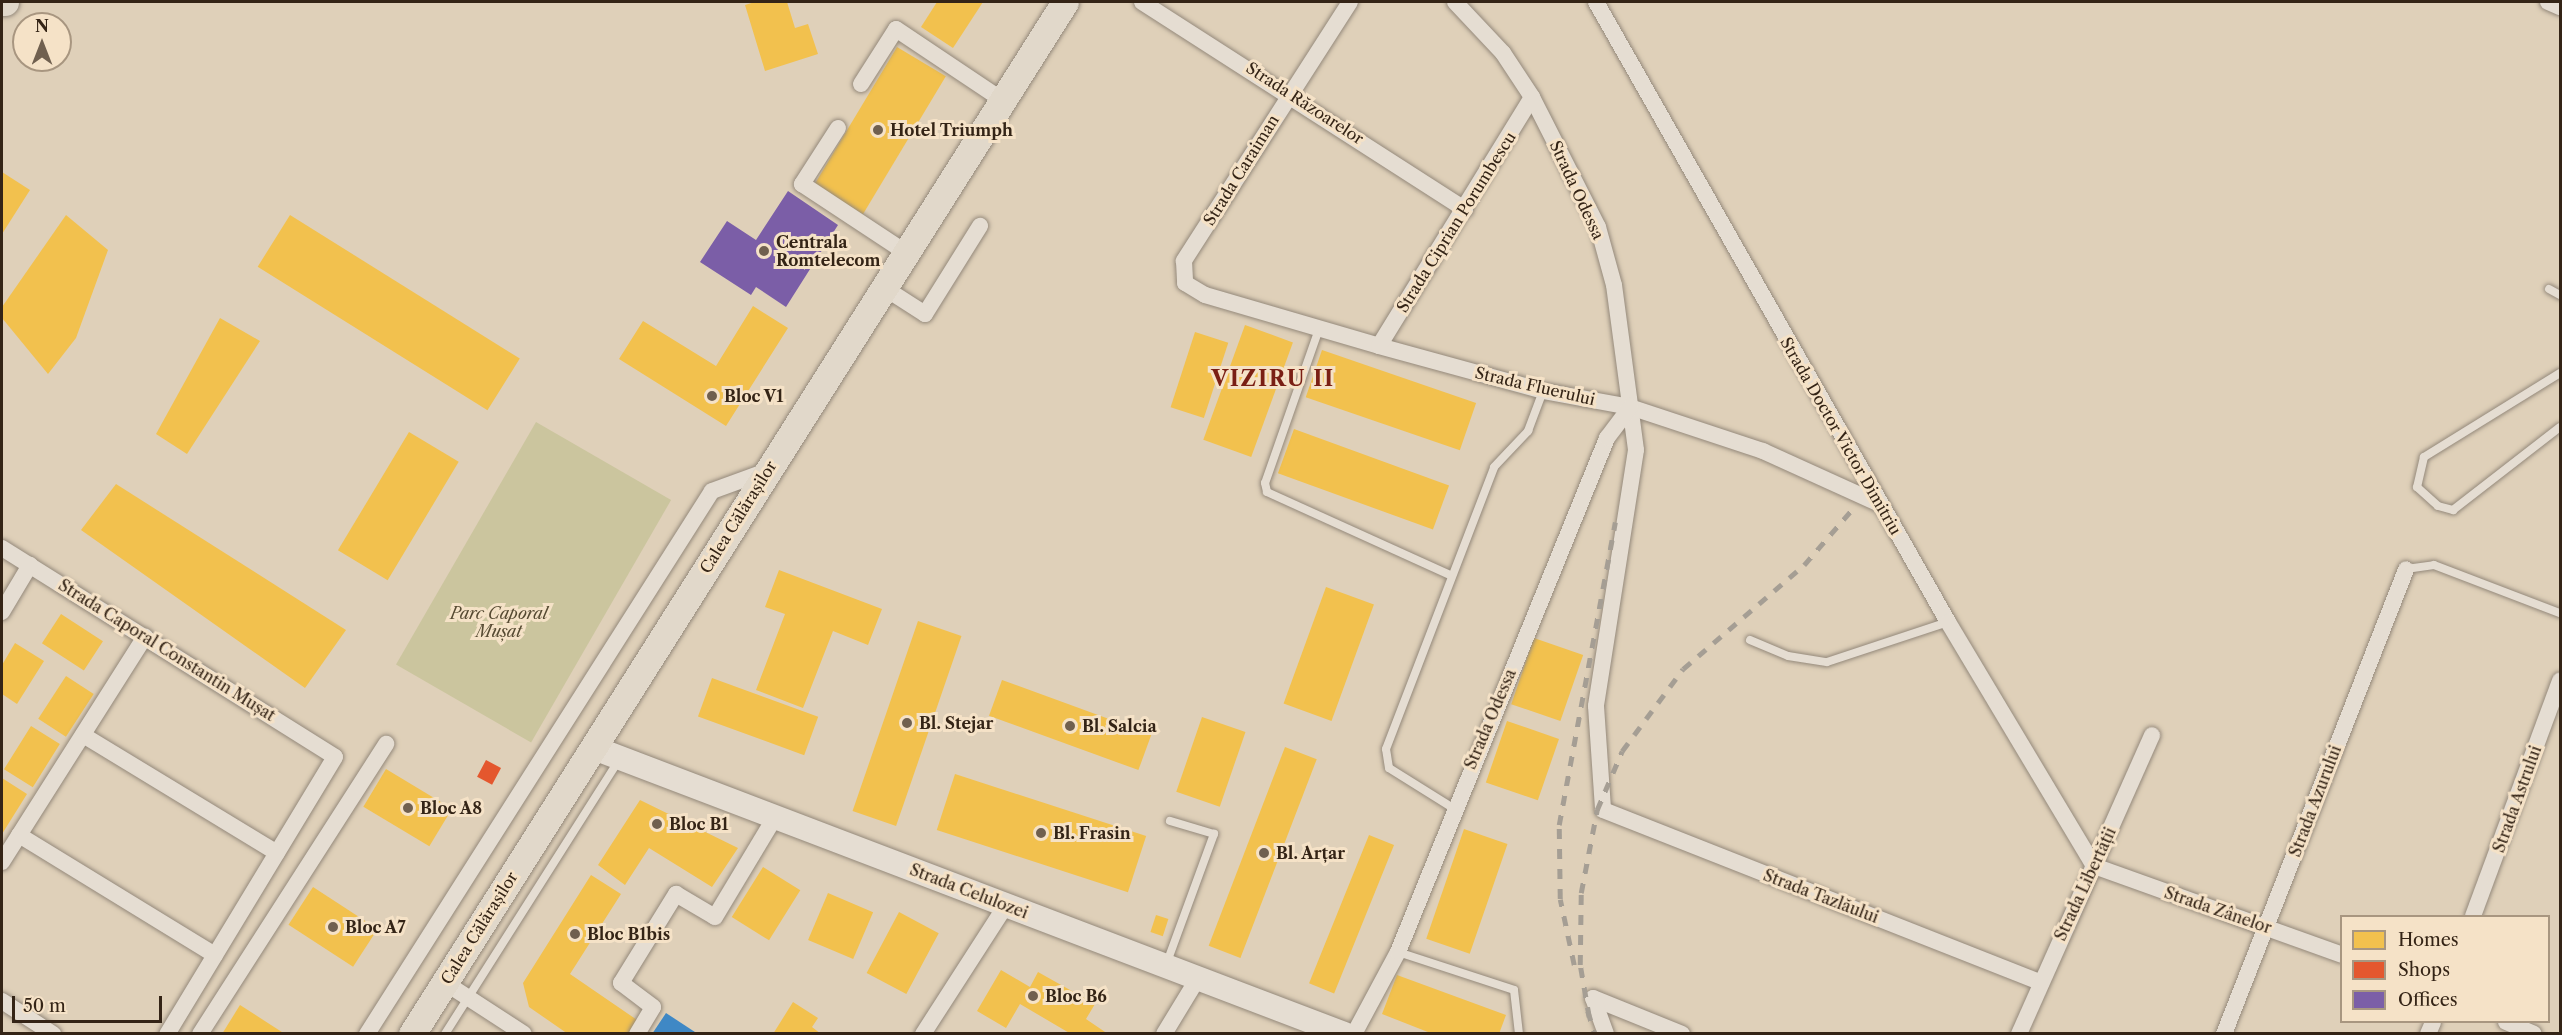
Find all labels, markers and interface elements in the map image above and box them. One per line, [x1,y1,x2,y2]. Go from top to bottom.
north arrow [12,12,72,72]
text: N [35,16,49,36]
street label: Strada Răzoarelor [1243,58,1367,148]
street label: Strada Caraiman [1199,111,1283,229]
place label: Hotel Triumph [890,120,1013,140]
marker: Hotel Triumph [871,123,885,137]
street label: Strada Ciprian Porumbescu [1392,128,1520,316]
street label: Strada Odessa [1546,137,1608,243]
place label: Centrala Romtelecom [776,232,880,270]
marker: Centrala Romtelecom [757,244,771,258]
street label: Strada Doctor Victor Dimitriu [1776,333,1906,539]
street label: Strada Fluerului [1473,363,1597,409]
district label: VIZIRU II [1211,366,1335,392]
place label: Bloc V1 [724,386,784,406]
marker: Bloc V1 [705,389,719,403]
street label: Calea Călărașilor [696,457,780,577]
street label: Strada Caporal Constantin Mușat [55,575,279,725]
park label: Parc Caporal Mușat [450,603,548,641]
street label: Strada Odessa [1460,666,1520,772]
place label: Bl. Stejar [919,713,993,733]
marker: Bl. Stejar [900,716,914,730]
place label: Bl. Salcia [1082,716,1157,736]
marker: Bl. Salcia [1063,719,1077,733]
street label: Strada Azurului [2285,742,2345,860]
street label: Strada Astrului [2489,743,2545,855]
place label: Bloc A8 [420,798,483,818]
marker: Bloc A8 [401,801,415,815]
place label: Bloc B1 [669,814,729,834]
marker: Bloc B1 [650,817,664,831]
place label: Bl. Frasin [1053,823,1131,843]
street label: Strada Libertății [2050,824,2120,944]
marker: Bl. Frasin [1034,826,1048,840]
place label: Bl. Arțar [1276,843,1346,863]
marker: Bl. Arțar [1257,846,1271,860]
street label: Strada Celulozei [907,860,1031,922]
street label: Strada Tazlăului [1760,865,1882,927]
street label: Calea Călărașilor [437,868,521,988]
street label: Strada Zânelor [2162,883,2274,937]
legend [2340,915,2550,1023]
place label: Bloc A7 [345,917,406,937]
marker: Bloc A7 [326,920,340,934]
place label: Bloc B1bis [587,924,670,944]
marker: Bloc B1bis [568,927,582,941]
text: Homes [2398,929,2459,951]
text: Shops [2398,959,2450,981]
scale bar [15,984,165,1022]
place label: Bloc B6 [1045,986,1107,1006]
marker: Bloc B6 [1026,989,1040,1003]
text: Offices [2398,989,2458,1011]
text: 50 m [23,995,66,1017]

